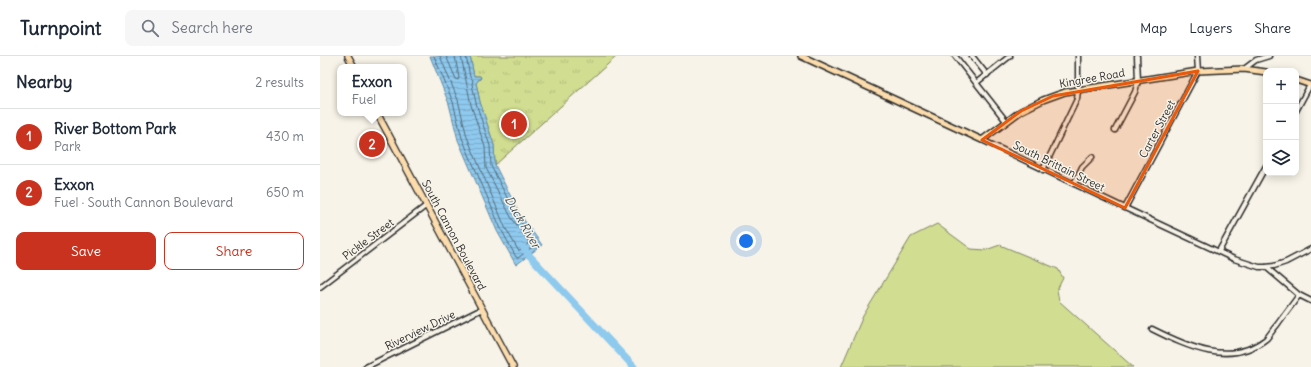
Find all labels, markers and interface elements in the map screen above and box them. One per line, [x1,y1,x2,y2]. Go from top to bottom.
search box [125,10,405,46]
text: Turnpoint [20,16,101,40]
icon: search [139,17,161,39]
text: Search here [171,18,253,37]
text: Map [1140,19,1167,37]
text: Layers [1189,19,1232,37]
text: Share [1254,19,1291,37]
popup [337,64,407,116]
street label: Kingree Road [1058,65,1126,91]
map controls [1263,68,1299,176]
button: + [1263,68,1299,104]
text: Nearby [16,71,72,93]
text: Exxon [352,72,392,91]
text: 2 results [255,74,304,91]
text: Fuel [352,91,376,108]
street label: Carter Street [1136,97,1178,160]
button: − [1263,104,1299,140]
pin: 1 [501,109,527,139]
text: River Bottom Park [54,119,176,138]
text: 1 [26,128,32,145]
text: 430 m [266,128,304,145]
pin: 2 [359,129,385,159]
text: Park [54,138,81,155]
street label: South Brittain Street [1011,138,1107,194]
button: layers [1263,140,1299,176]
text: Exxon [54,175,94,194]
street label: South Cannon Boulevard [419,177,489,293]
text: 2 [25,184,33,201]
text: 650 m [266,184,304,201]
water label: Duck River [502,193,545,253]
text: Fuel · South Cannon Boulevard [54,194,233,211]
street label: Pickle Street [340,215,397,263]
your location [736,231,756,251]
button: Save [16,232,156,270]
button: Share [164,232,304,270]
street label: Riverview Drive [383,307,457,353]

